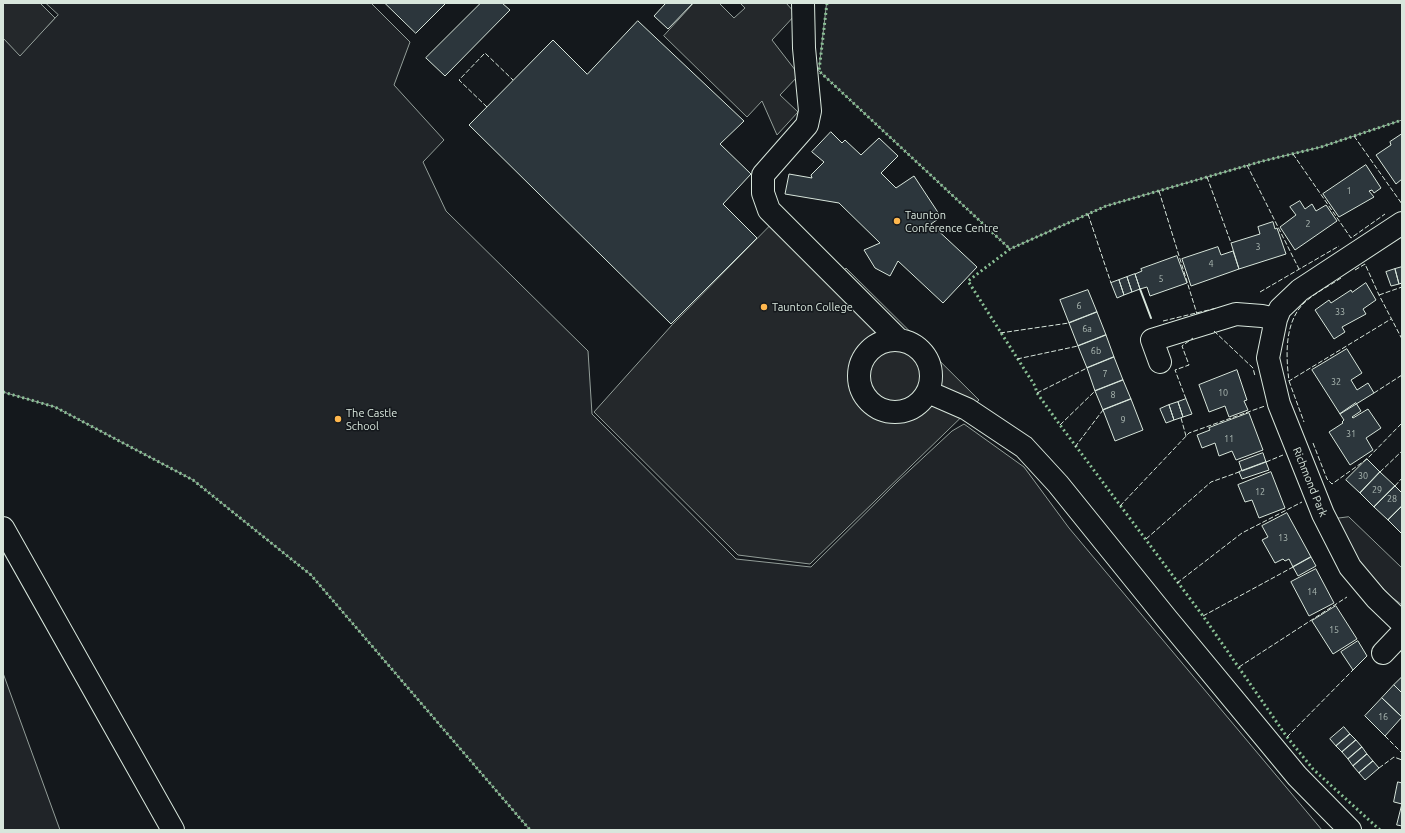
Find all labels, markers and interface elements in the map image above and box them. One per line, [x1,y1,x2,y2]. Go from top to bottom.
house number: 1 [1346,186,1352,196]
place label: Taunton Conference Centre [905,208,999,234]
marker: Taunton Conference Centre [892,216,902,226]
house number: 2 [1305,219,1311,229]
house number: 3 [1255,242,1261,252]
house number: 4 [1208,259,1214,269]
house number: 5 [1158,274,1164,284]
place label: Taunton College [772,300,853,314]
house number: 6 [1076,301,1082,311]
marker: Taunton College [759,302,769,312]
house number: 33 [1335,307,1345,317]
house number: 6a [1082,324,1092,334]
house number: 6b [1091,346,1101,356]
house number: 7 [1102,369,1108,379]
house number: 32 [1331,377,1341,387]
house number: 10 [1218,388,1228,398]
house number: 8 [1110,390,1116,400]
place label: The Castle School [346,406,397,432]
marker: The Castle School [333,414,343,424]
house number: 9 [1120,415,1126,425]
house number: 31 [1346,429,1356,439]
house number: 11 [1224,434,1234,444]
street label: Richmond Park [1290,445,1330,519]
house number: 30 [1358,471,1368,481]
house number: 29 [1372,485,1382,495]
house number: 12 [1255,487,1265,497]
house number: 28 [1387,494,1397,504]
house number: 13 [1278,533,1288,543]
house number: 14 [1307,587,1317,597]
house number: 15 [1329,625,1339,635]
house number: 16 [1378,712,1388,722]

